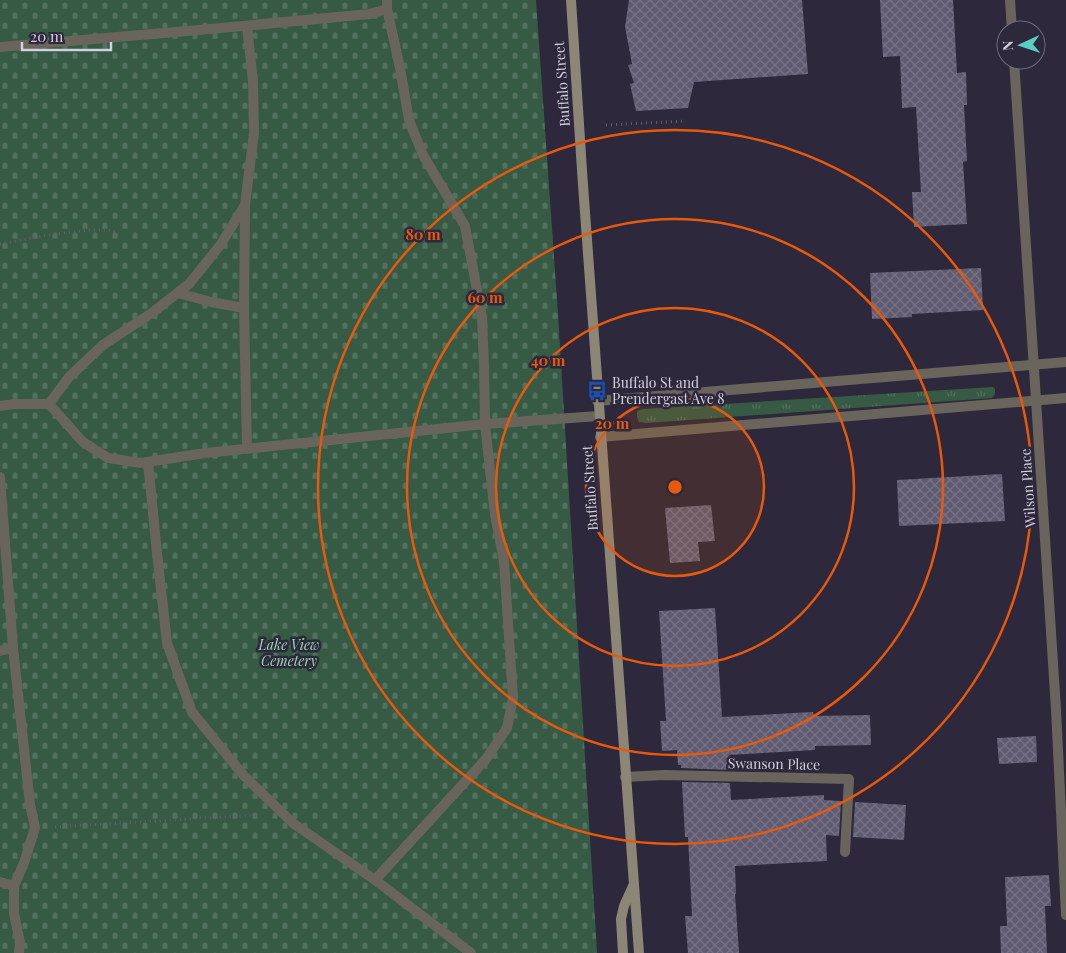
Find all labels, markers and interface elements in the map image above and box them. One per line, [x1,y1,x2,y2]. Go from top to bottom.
scale bar [22,20,111,52]
north arrow [996,20,1046,70]
text: 20 m [30,26,64,46]
street label: Buffalo Street [549,40,574,127]
text: N [998,40,1017,51]
text: 80 m [405,224,441,244]
text: 60 m [467,287,503,307]
text: 40 m [531,350,566,370]
place label: Buffalo St and Prendergast Ave 8 [612,373,725,408]
bus stop icon: Buffalo St and Prendergast Ave 8 [586,380,608,402]
text: 20 m [595,413,630,433]
street label: Buffalo Street [577,444,602,531]
street label: Wilson Place [1015,448,1040,529]
centre of rings [666,478,684,496]
park label: Lake View Cemetery [258,635,319,670]
street label: Swanson Place [728,753,820,774]

